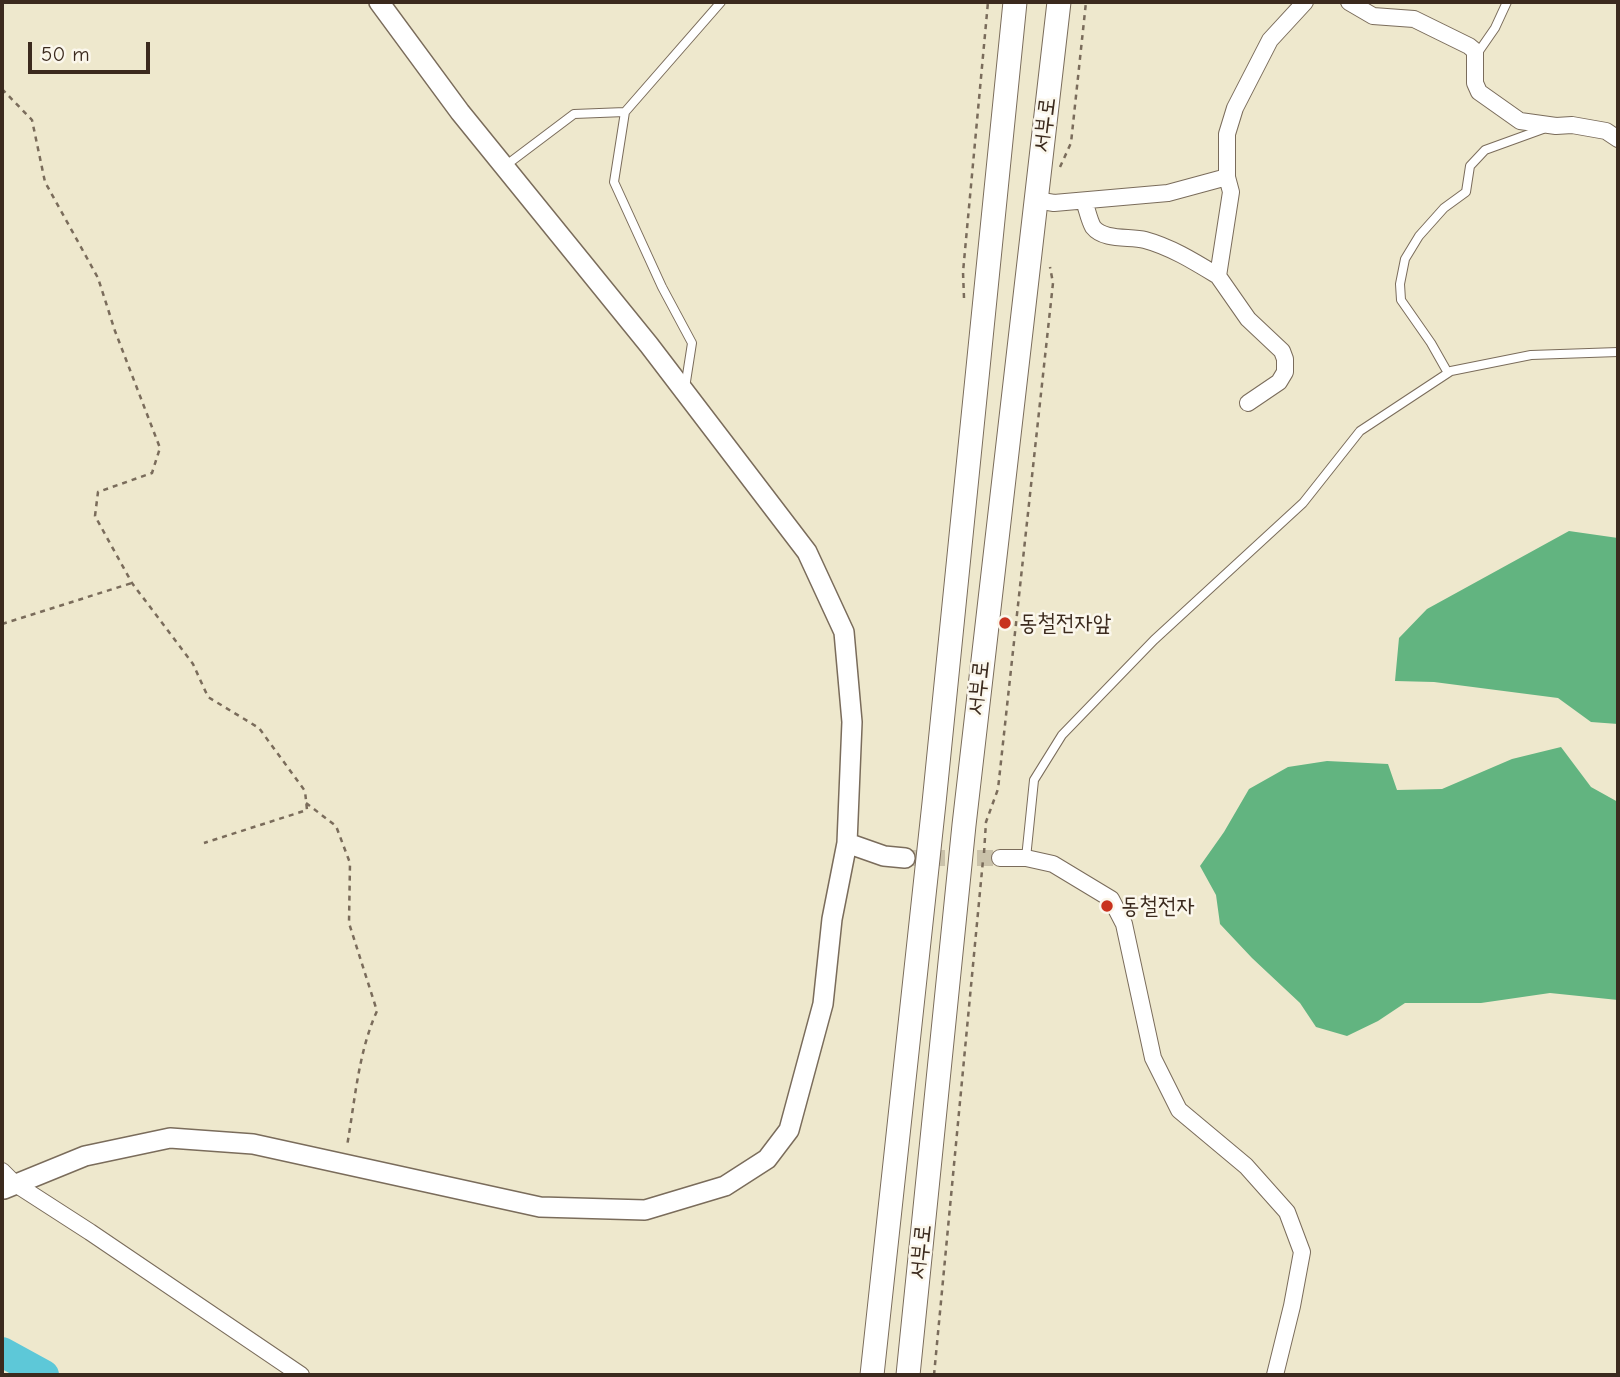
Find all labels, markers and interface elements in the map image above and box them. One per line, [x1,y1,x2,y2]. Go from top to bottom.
scale bar [32,28,154,72]
text: 50 m [41,42,90,66]
street label: 서부로 [1028,96,1062,154]
place label: 동철전자앞 [1019,609,1112,637]
marker: 동철전자앞 [997,615,1013,631]
street label: 서부로 [962,659,996,717]
place label: 동철전자 [1121,892,1195,920]
marker: 동철전자 [1099,898,1115,914]
street label: 서부로 [904,1223,938,1281]

